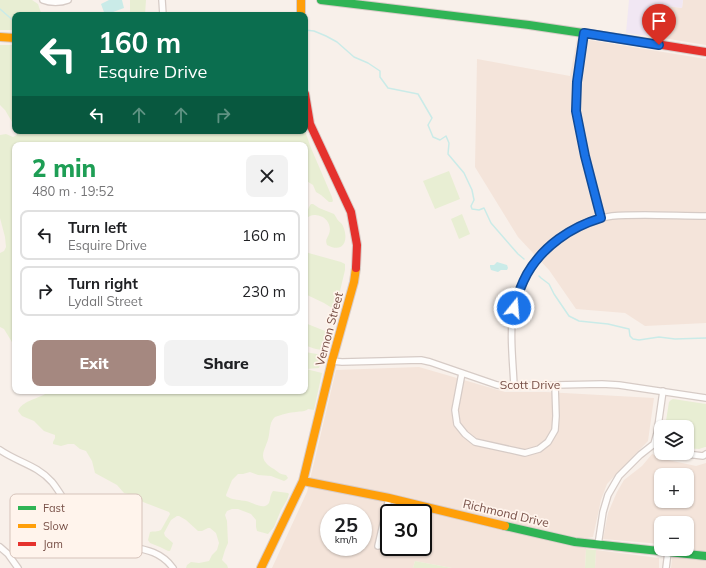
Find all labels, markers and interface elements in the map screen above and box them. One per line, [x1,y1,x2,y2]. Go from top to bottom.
pin [642,4,676,45]
icon: arrive [648,10,670,32]
text: 160 m [98,25,181,60]
icon: left [32,28,84,80]
text: Esquire Drive [98,60,207,83]
icon: left [86,104,108,126]
icon: ahead [128,104,150,126]
icon: ahead [170,104,192,126]
icon: right [212,104,234,126]
text: 2 min [32,153,96,183]
button: close [246,155,288,197]
text: 480 m · 19:52 [32,183,114,199]
text: Turn left [68,218,127,237]
icon: left [34,224,56,246]
text: 160 m [242,226,286,245]
text: Esquire Drive [68,237,147,253]
text: Turn right [68,274,138,293]
icon: right [34,280,56,302]
text: 230 m [242,282,286,301]
position arrow [493,287,535,329]
street label: Vernon Street [312,290,346,368]
text: Lydall Street [68,293,142,309]
button: Exit [32,340,156,386]
button: Share [164,340,288,386]
street label: Scott Drive [500,377,560,392]
map controls [654,420,694,556]
button: layers [654,420,694,460]
button: + [654,468,694,508]
legend [10,494,142,558]
street label: Richmond Drive [462,496,550,530]
text: Fast [43,501,65,515]
speed limit sign: 30 [380,504,432,556]
text: 25 [334,512,358,537]
button: − [654,516,694,556]
text: Slow [43,519,69,533]
text: km/h [335,533,357,546]
text: Jam [43,537,63,551]

